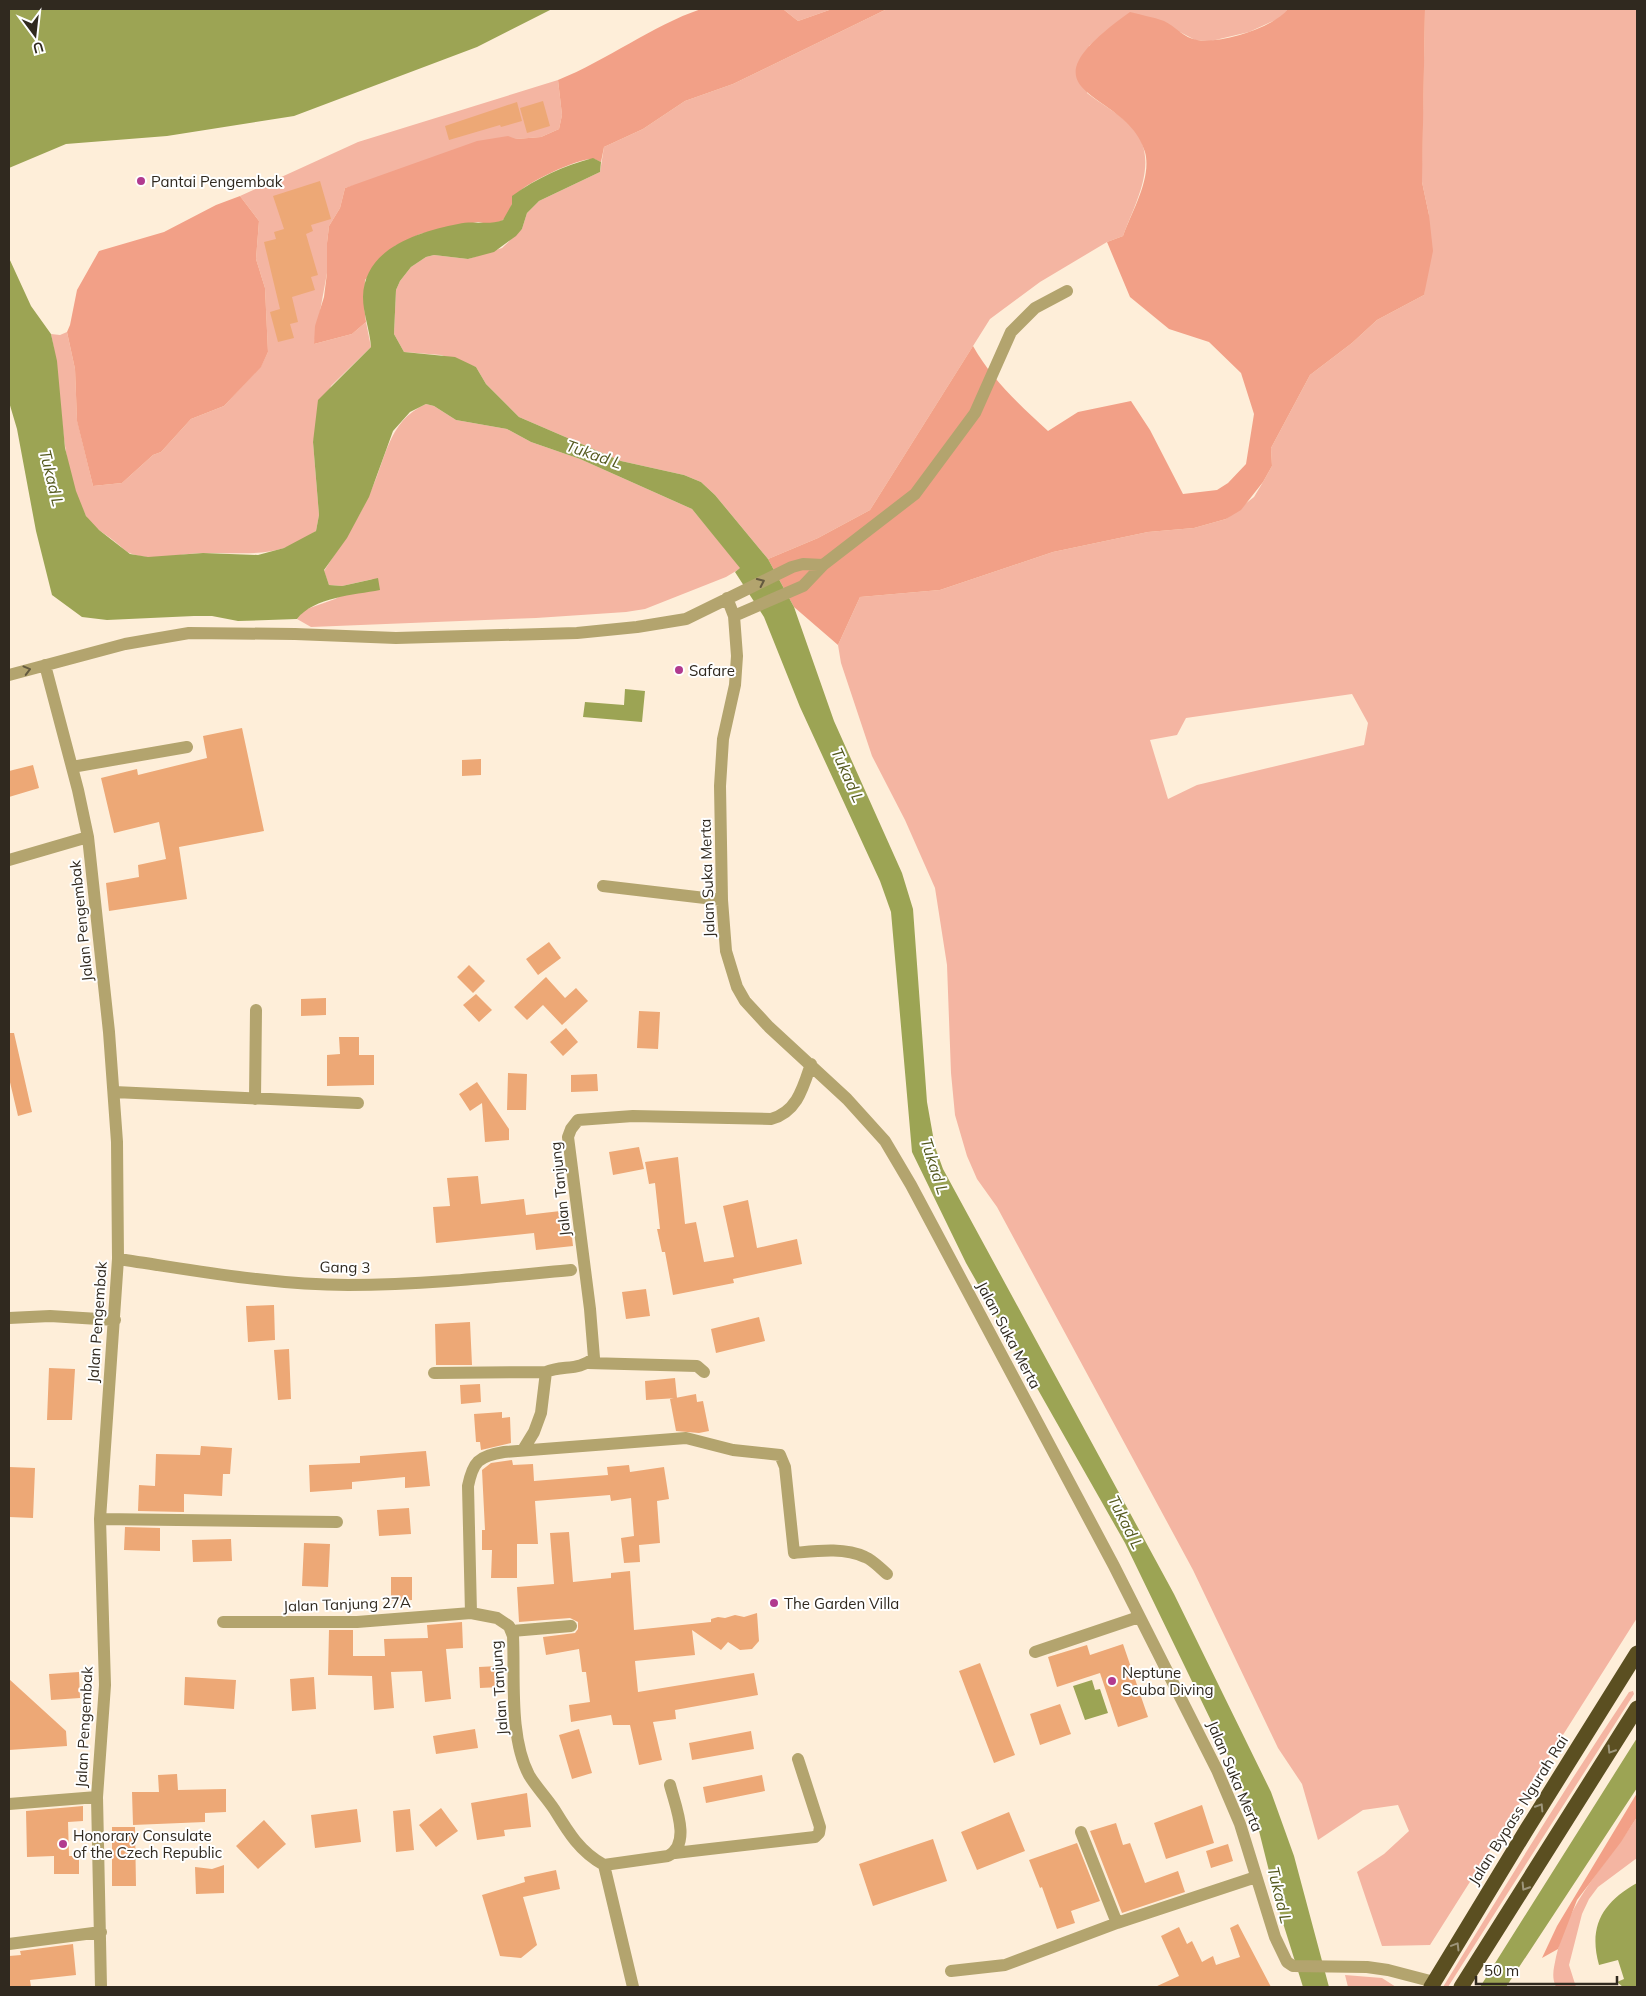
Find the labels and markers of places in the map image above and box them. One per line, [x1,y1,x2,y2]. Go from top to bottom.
place label: Pantai Pengembak [151,172,283,191]
marker: Pantai Pengembak [135,175,147,187]
place label: Safare [689,661,735,680]
marker: Safare [673,664,685,676]
place label: The Garden Villa [784,1594,899,1613]
marker: The Garden Villa [768,1597,780,1609]
place label: Neptune Scuba Diving [1122,1663,1214,1699]
marker: Neptune Scuba Diving [1106,1675,1118,1687]
place label: Honorary Consulate of the Czech Republic [73,1826,222,1862]
marker: Honorary Consulate of the Czech Republic [57,1838,69,1850]

